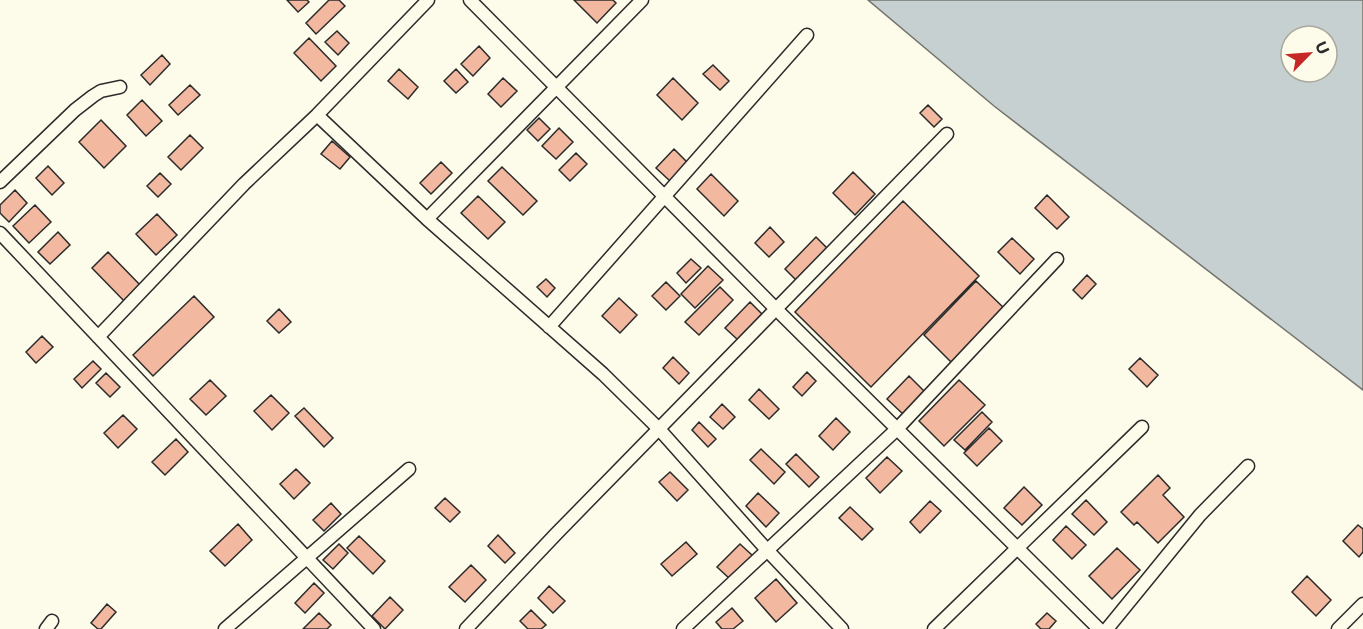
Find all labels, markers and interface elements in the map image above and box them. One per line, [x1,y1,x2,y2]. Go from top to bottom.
north arrow [1279,24,1339,84]
text: U [1311,38,1333,58]

